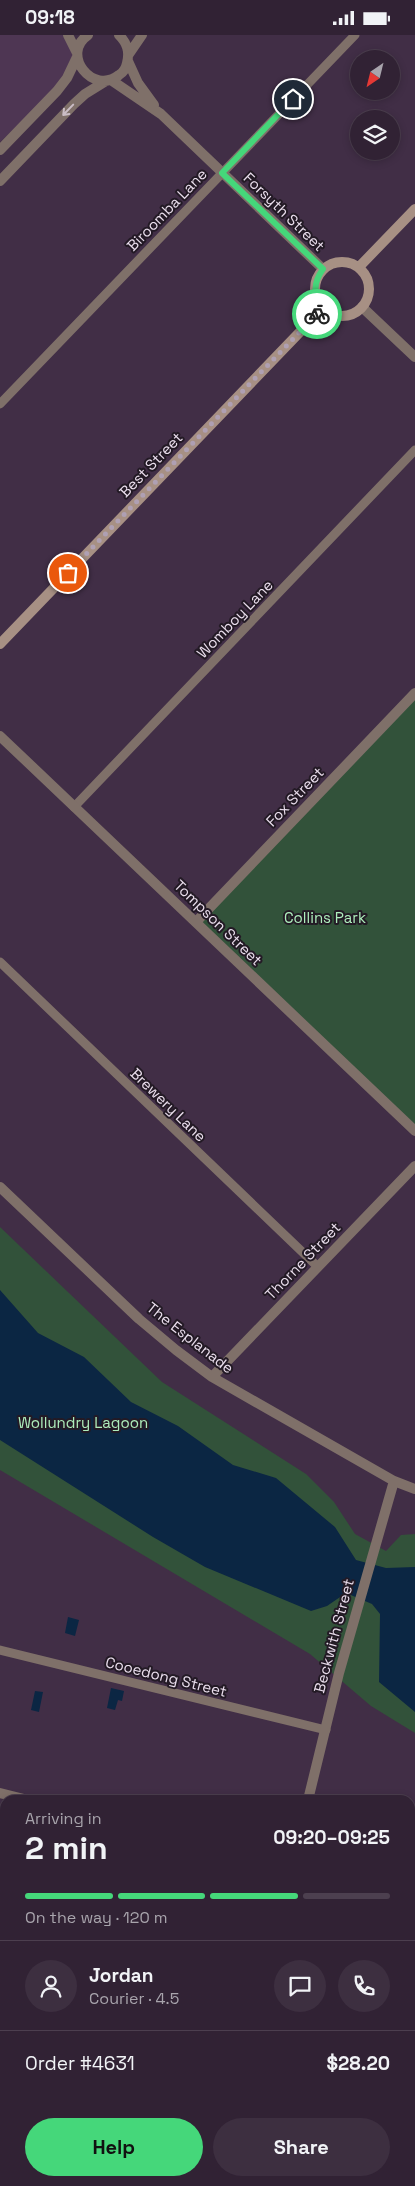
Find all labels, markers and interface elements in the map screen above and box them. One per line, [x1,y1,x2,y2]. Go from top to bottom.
text: 09:18 [25,5,75,30]
north arrow [350,50,400,100]
map controls [350,50,400,160]
pin [272,78,314,120]
icon: home [279,85,307,113]
one-way arrow [62,104,74,117]
button: layers [350,110,400,160]
street label: Biroomba Lane [122,164,211,255]
street label: Forsyth Street [240,168,329,255]
courier [292,289,342,339]
icon: bike [303,300,331,328]
street label: Best Street [115,428,186,501]
pin [47,552,89,594]
icon: bag [54,559,82,587]
street label: Womboy Lane [192,575,277,662]
street label: Fox Street [262,763,328,830]
street label: Tompson Street [170,876,266,970]
park label: Collins Park [284,908,366,927]
street label: Brewery Lane [126,1064,210,1146]
street label: Thorne Street [261,1218,345,1303]
street label: The Esplanade [143,1298,238,1378]
park label: Wollundry Lagoon [18,1413,148,1432]
street label: Beckwith Street [309,1577,358,1695]
street label: Cooedong Street [103,1652,229,1701]
text: Arriving in [25,1808,102,1829]
text: 09:20–09:25 [273,1825,390,1850]
text: 2 min [25,1828,108,1868]
text: On the way · 120 m [25,1907,168,1928]
button: person [25,1960,77,2012]
button: chat [274,1960,326,2012]
button: phone [338,1960,390,2012]
text: Jordan [89,1963,154,1988]
text: Courier · 4.5 [89,1988,179,2009]
text: Order #4631 [25,2051,135,2076]
text: $28.20 [327,2051,390,2076]
button: Help [25,2118,203,2176]
button: Share [213,2118,390,2176]

